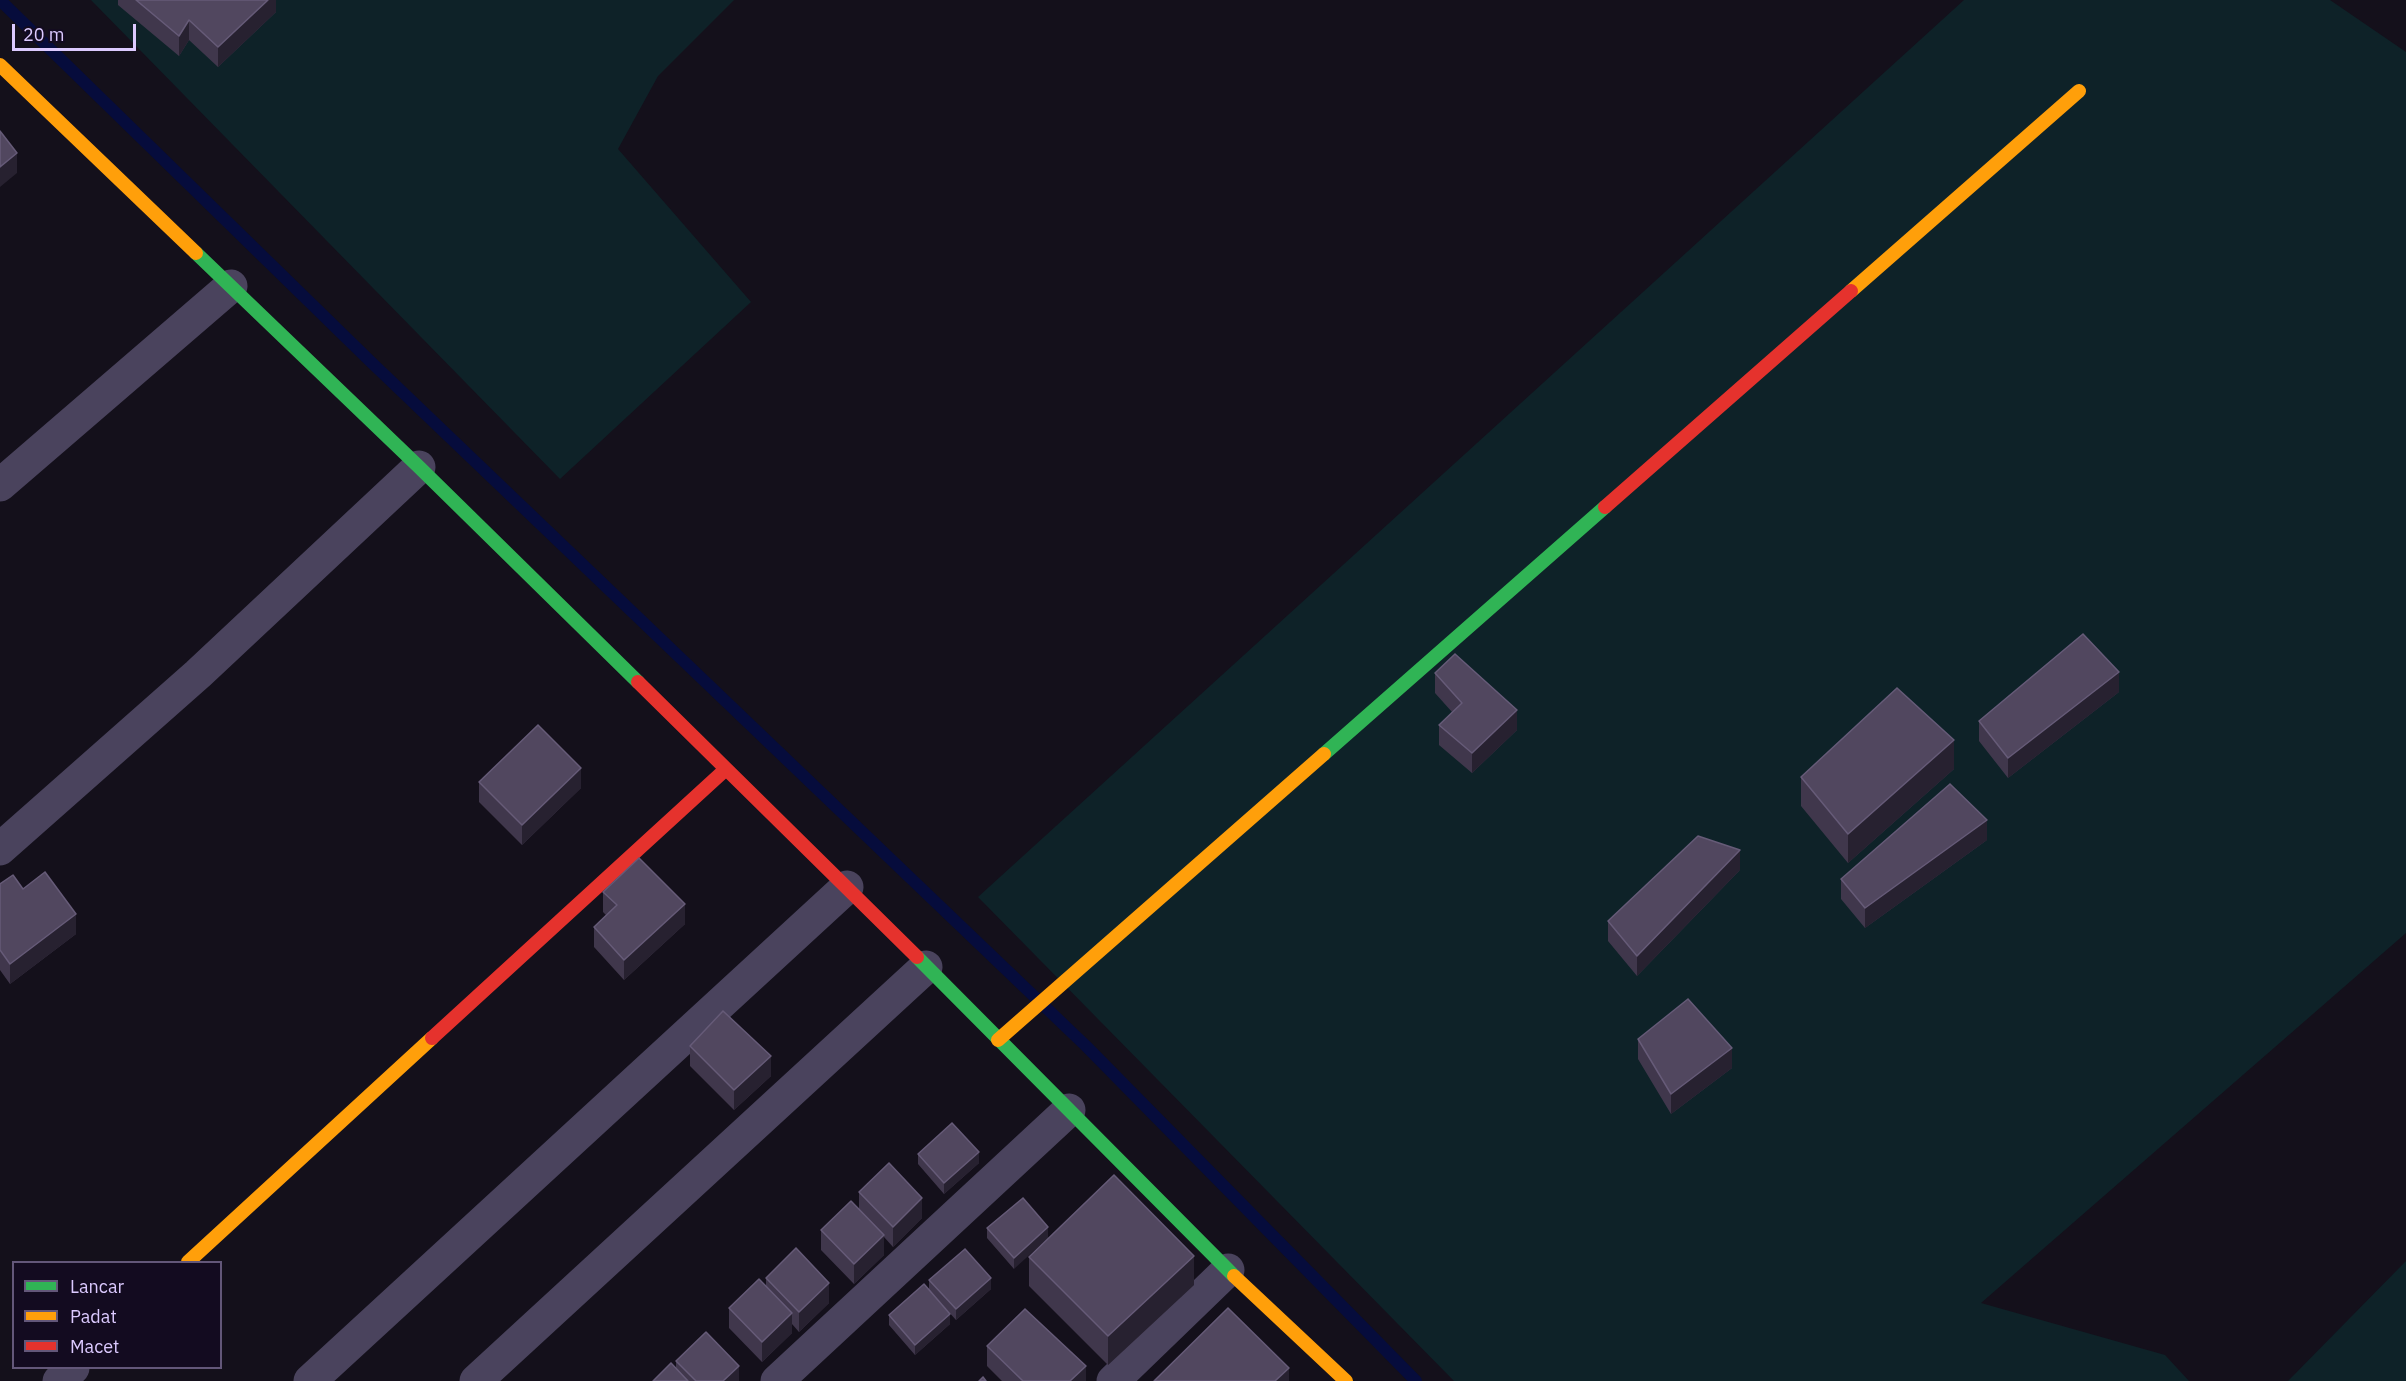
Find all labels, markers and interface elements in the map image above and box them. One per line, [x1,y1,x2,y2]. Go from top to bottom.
scale bar [15,12,140,50]
text: 20 m [23,23,65,46]
legend [12,1261,222,1369]
text: Lancar [70,1275,124,1298]
text: Padat [70,1305,117,1328]
text: Macet [70,1335,119,1358]

